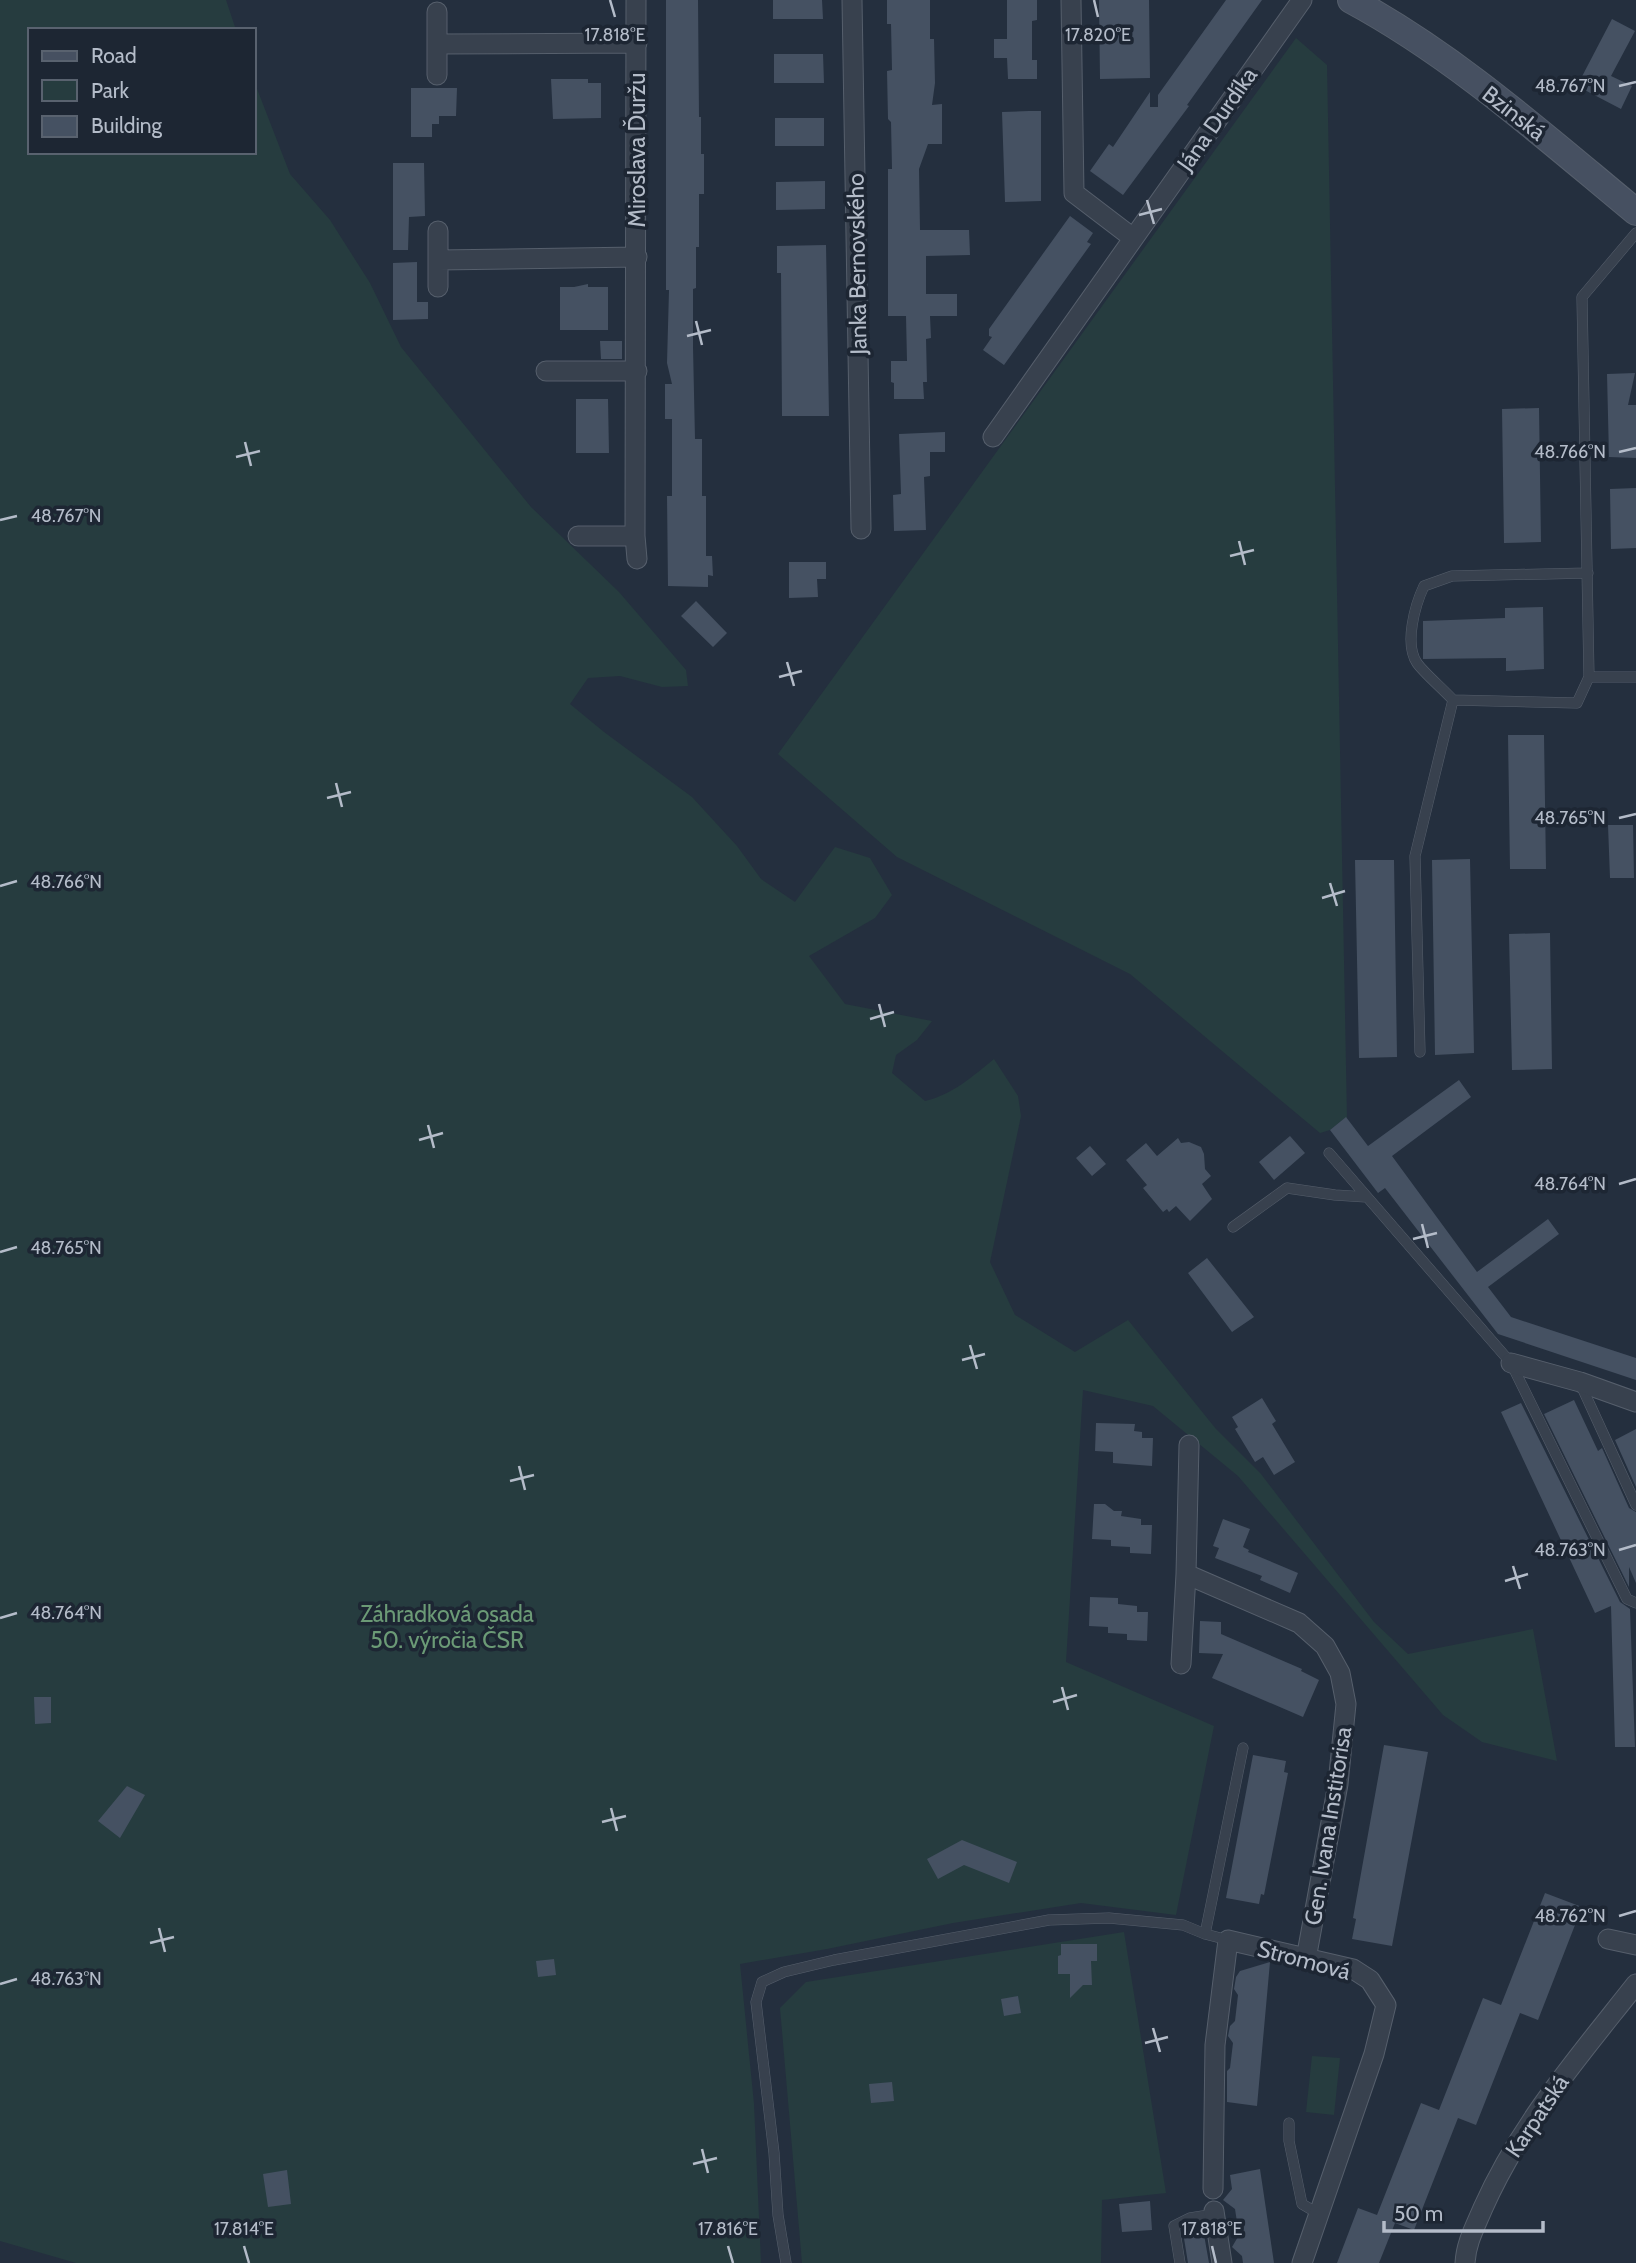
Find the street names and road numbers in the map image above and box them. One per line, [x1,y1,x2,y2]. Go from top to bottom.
street label: Jána Durdíka [1170,62,1263,177]
street label: Miroslava Ďuržu [622,73,651,227]
street label: Bzinská [1477,80,1551,146]
street label: Janka Bernovského [841,173,873,356]
street label: Gen. Ivana Institorisa [1298,1725,1358,1927]
street label: Stromová [1254,1934,1354,1986]
street label: Karpatská [1499,2069,1575,2163]

